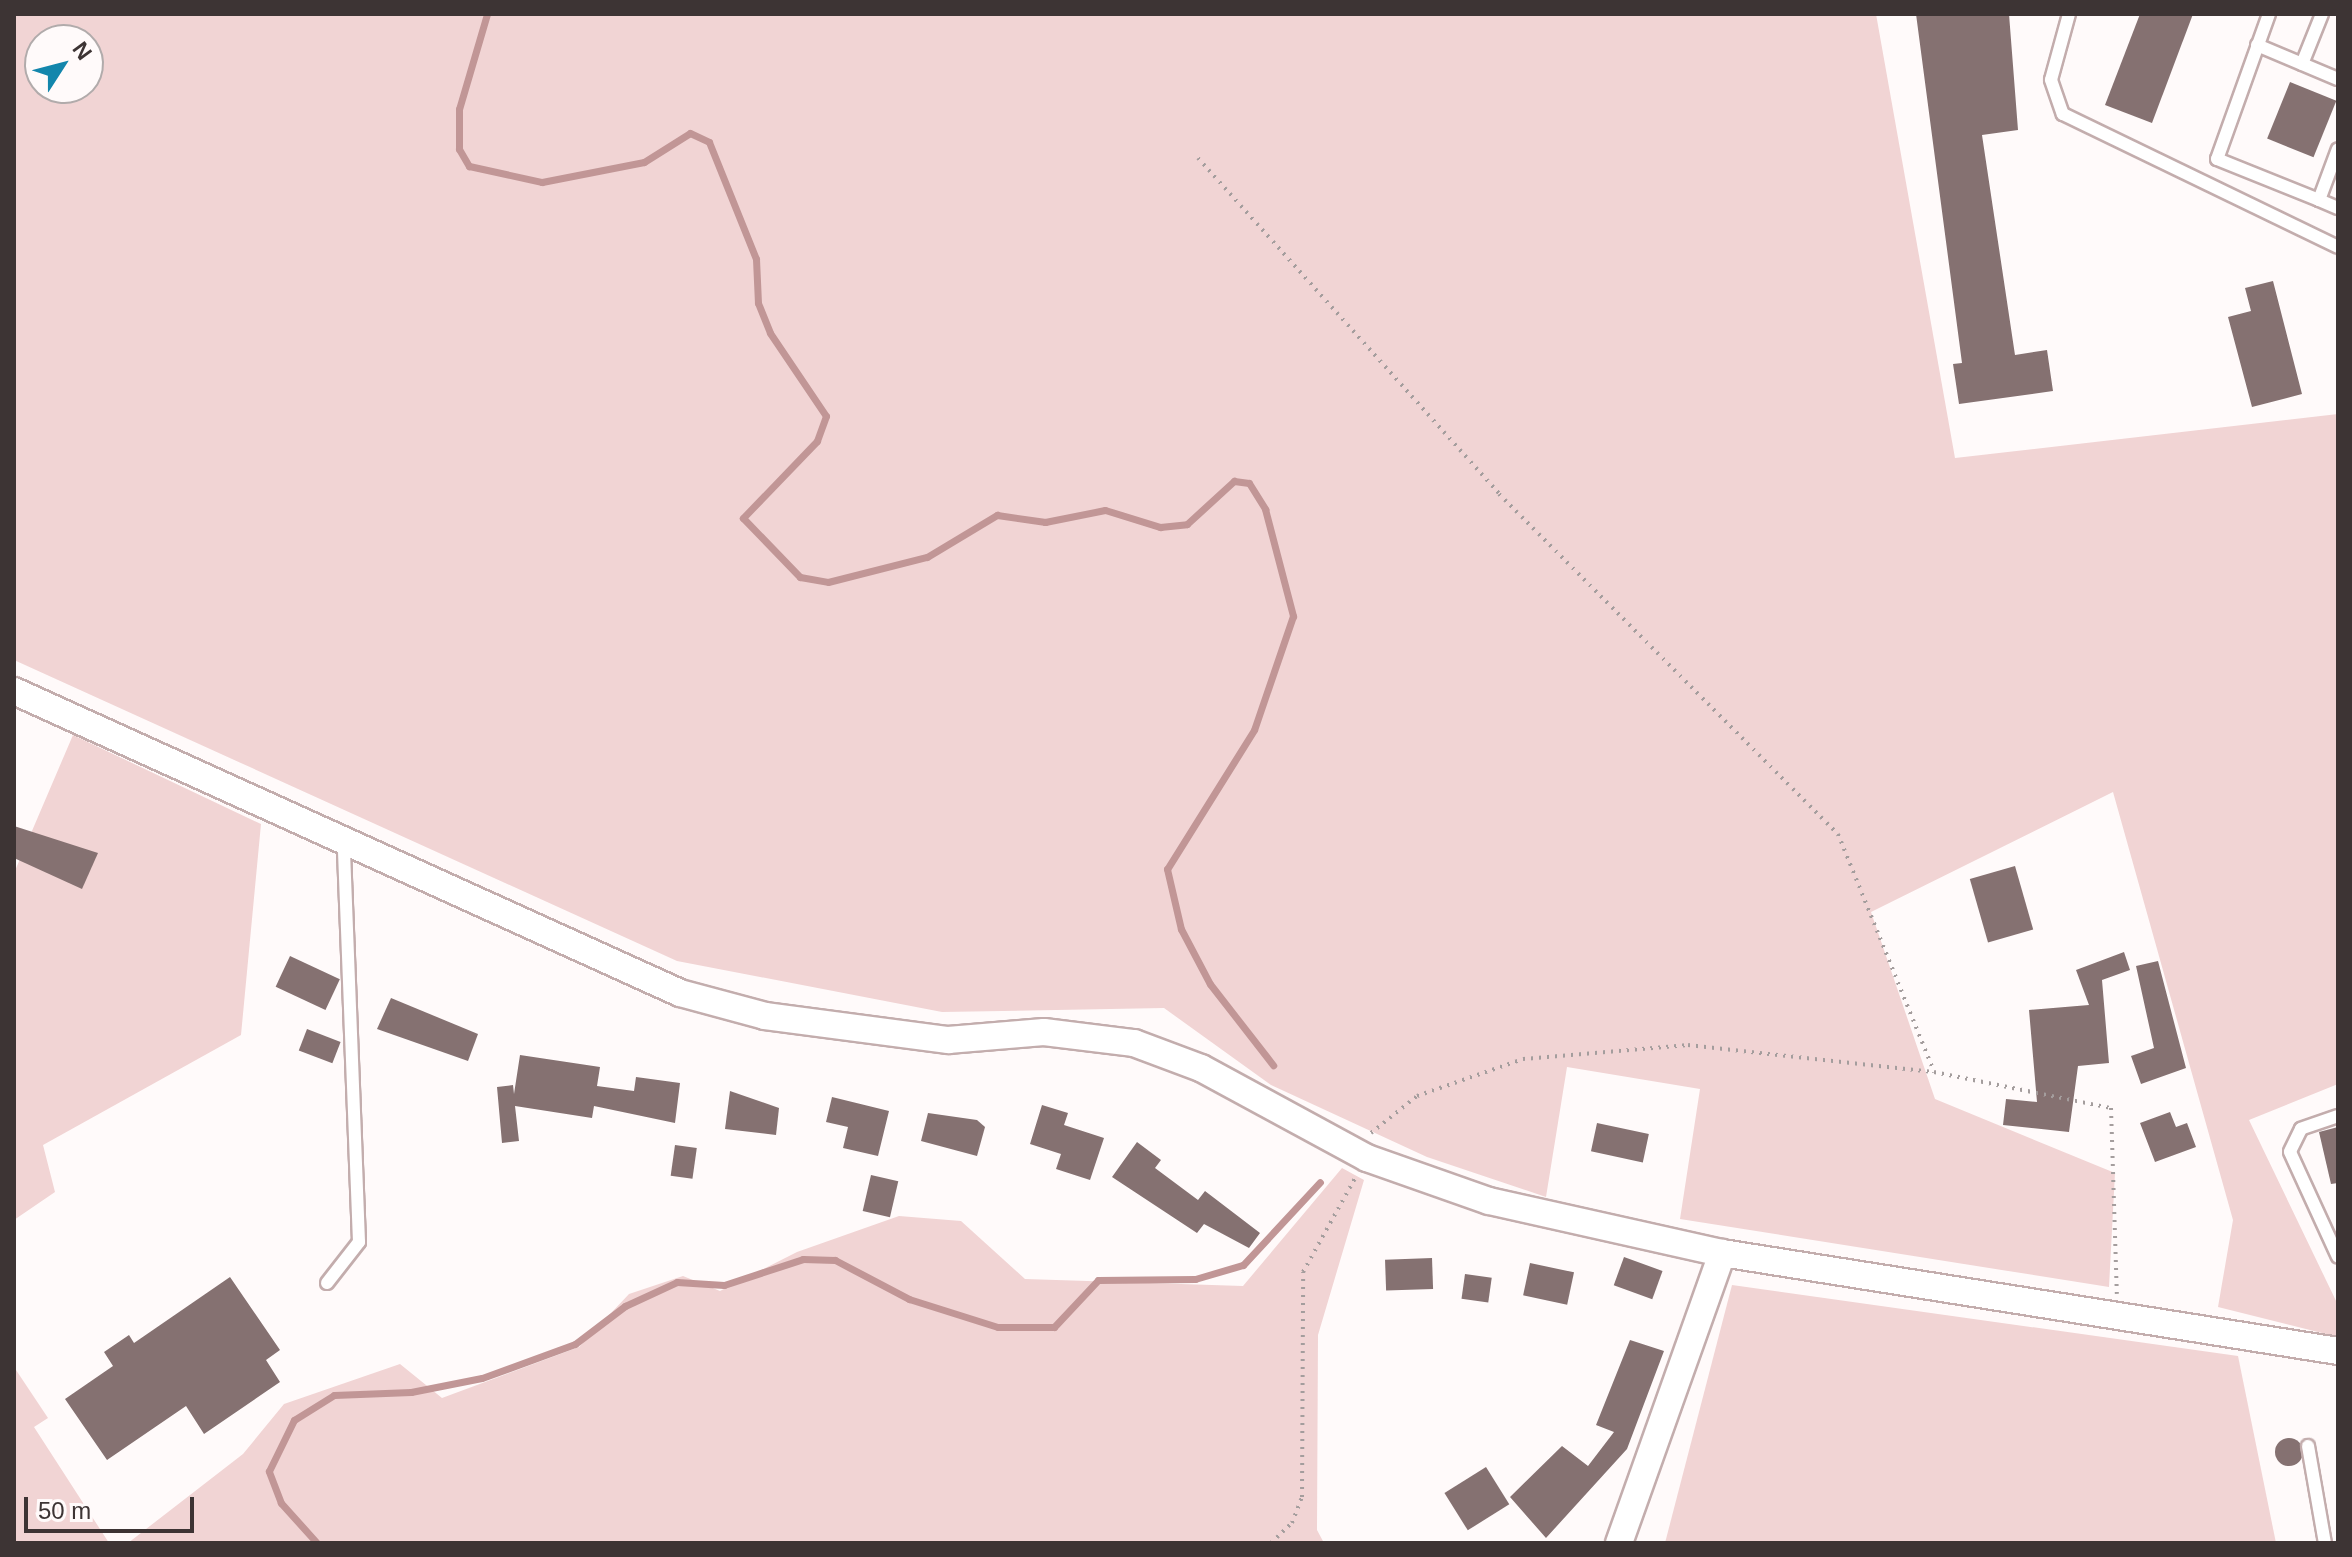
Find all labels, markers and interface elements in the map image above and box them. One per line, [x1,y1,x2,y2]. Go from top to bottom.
north arrow [24,24,104,104]
text: N [67,37,97,65]
scale bar [28,1481,198,1531]
text: 50 m [38,1497,91,1524]

